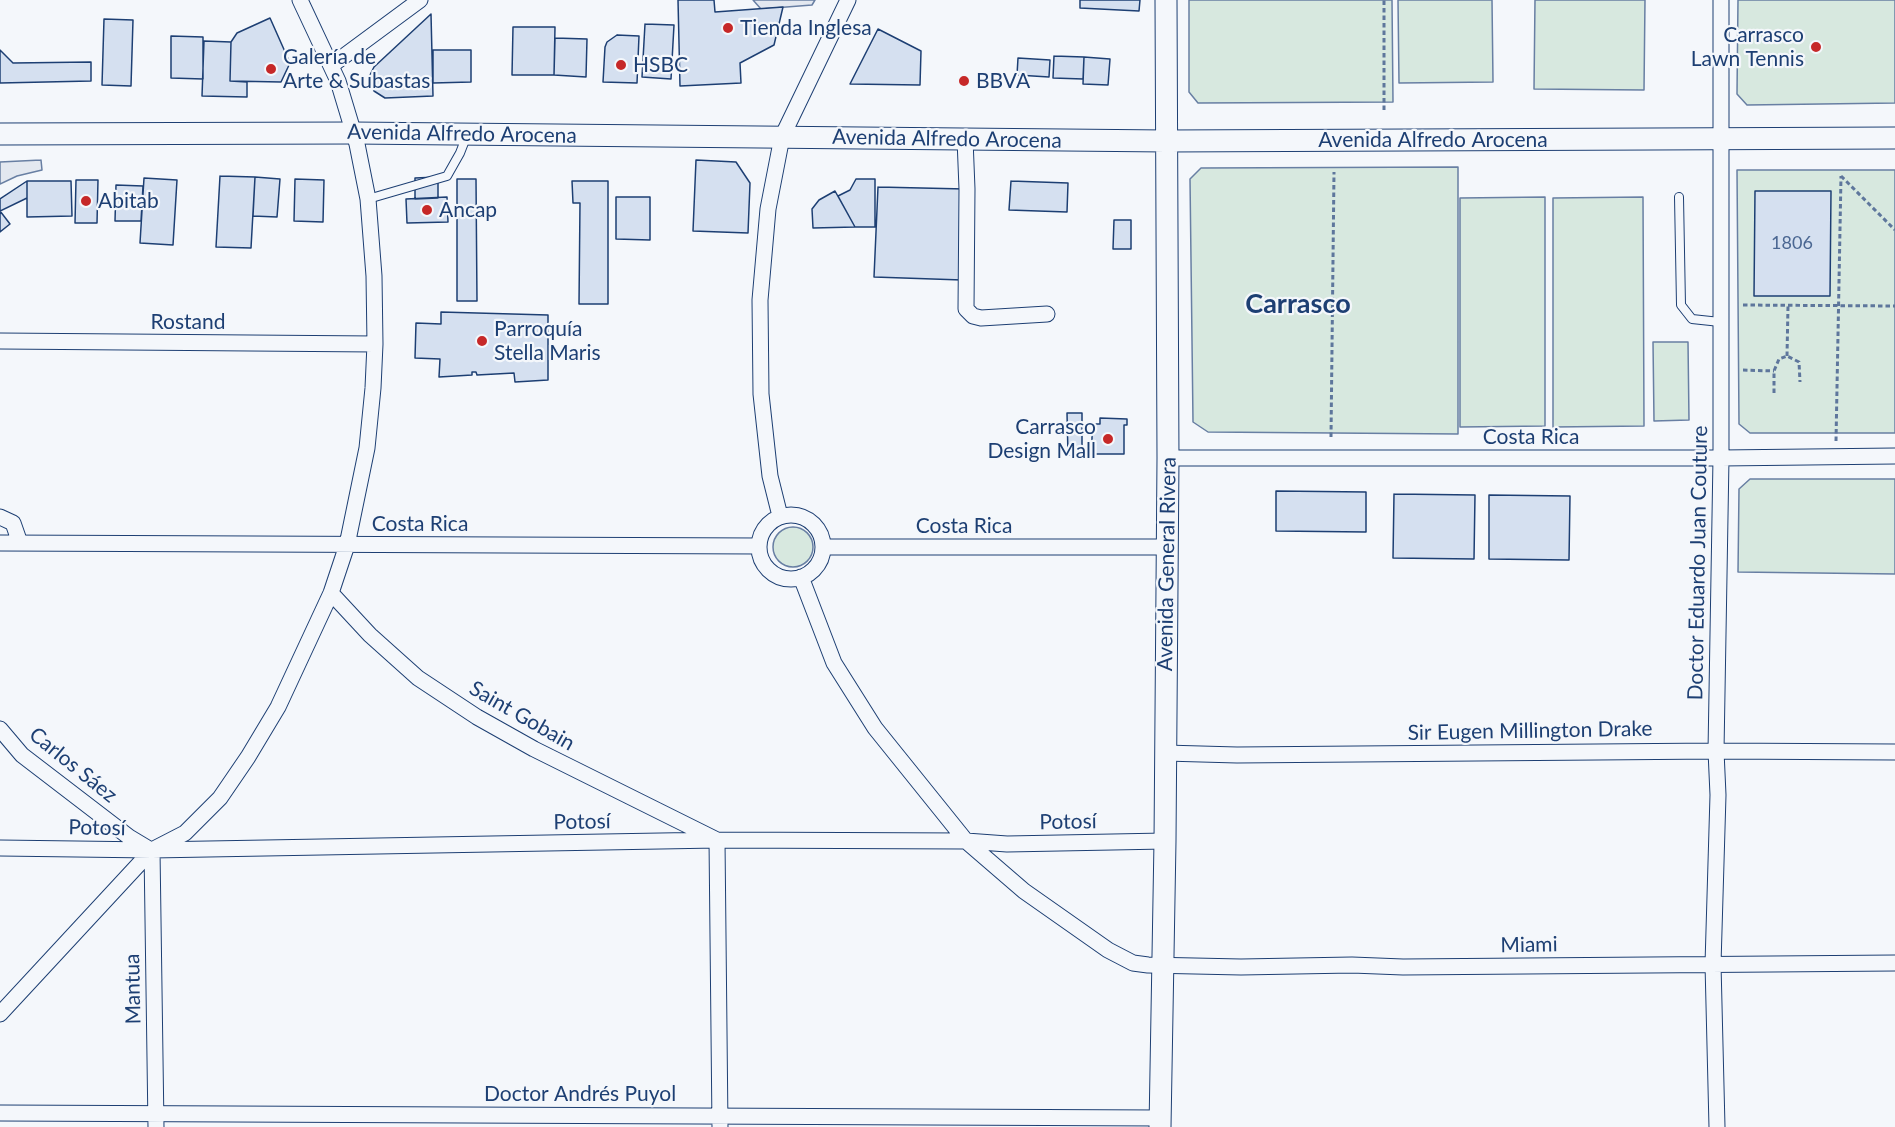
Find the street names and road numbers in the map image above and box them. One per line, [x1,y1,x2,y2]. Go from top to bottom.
street label: Avenida Alfredo Arocena [347,119,577,149]
street label: Avenida Alfredo Arocena [832,124,1062,154]
street label: Avenida Alfredo Arocena [1318,127,1548,153]
street label: Rostand [151,309,225,335]
street label: Costa Rica [1483,424,1579,450]
street label: Doctor Eduardo Juan Couture [1683,425,1713,701]
street label: Avenida General Rivera [1153,457,1181,671]
street label: Costa Rica [372,511,468,537]
street label: Costa Rica [916,513,1012,539]
street label: Saint Gobain [465,676,579,756]
street label: Sir Eugen Millington Drake [1407,716,1653,746]
street label: Carlos Sáez [24,722,122,808]
street label: Potosí [553,809,611,835]
street label: Potosí [1039,809,1097,835]
street label: Potosí [68,815,126,841]
street label: Miami [1500,932,1558,958]
street label: Mantua [120,953,146,1025]
street label: Doctor Andrés Puyol [484,1081,676,1107]

